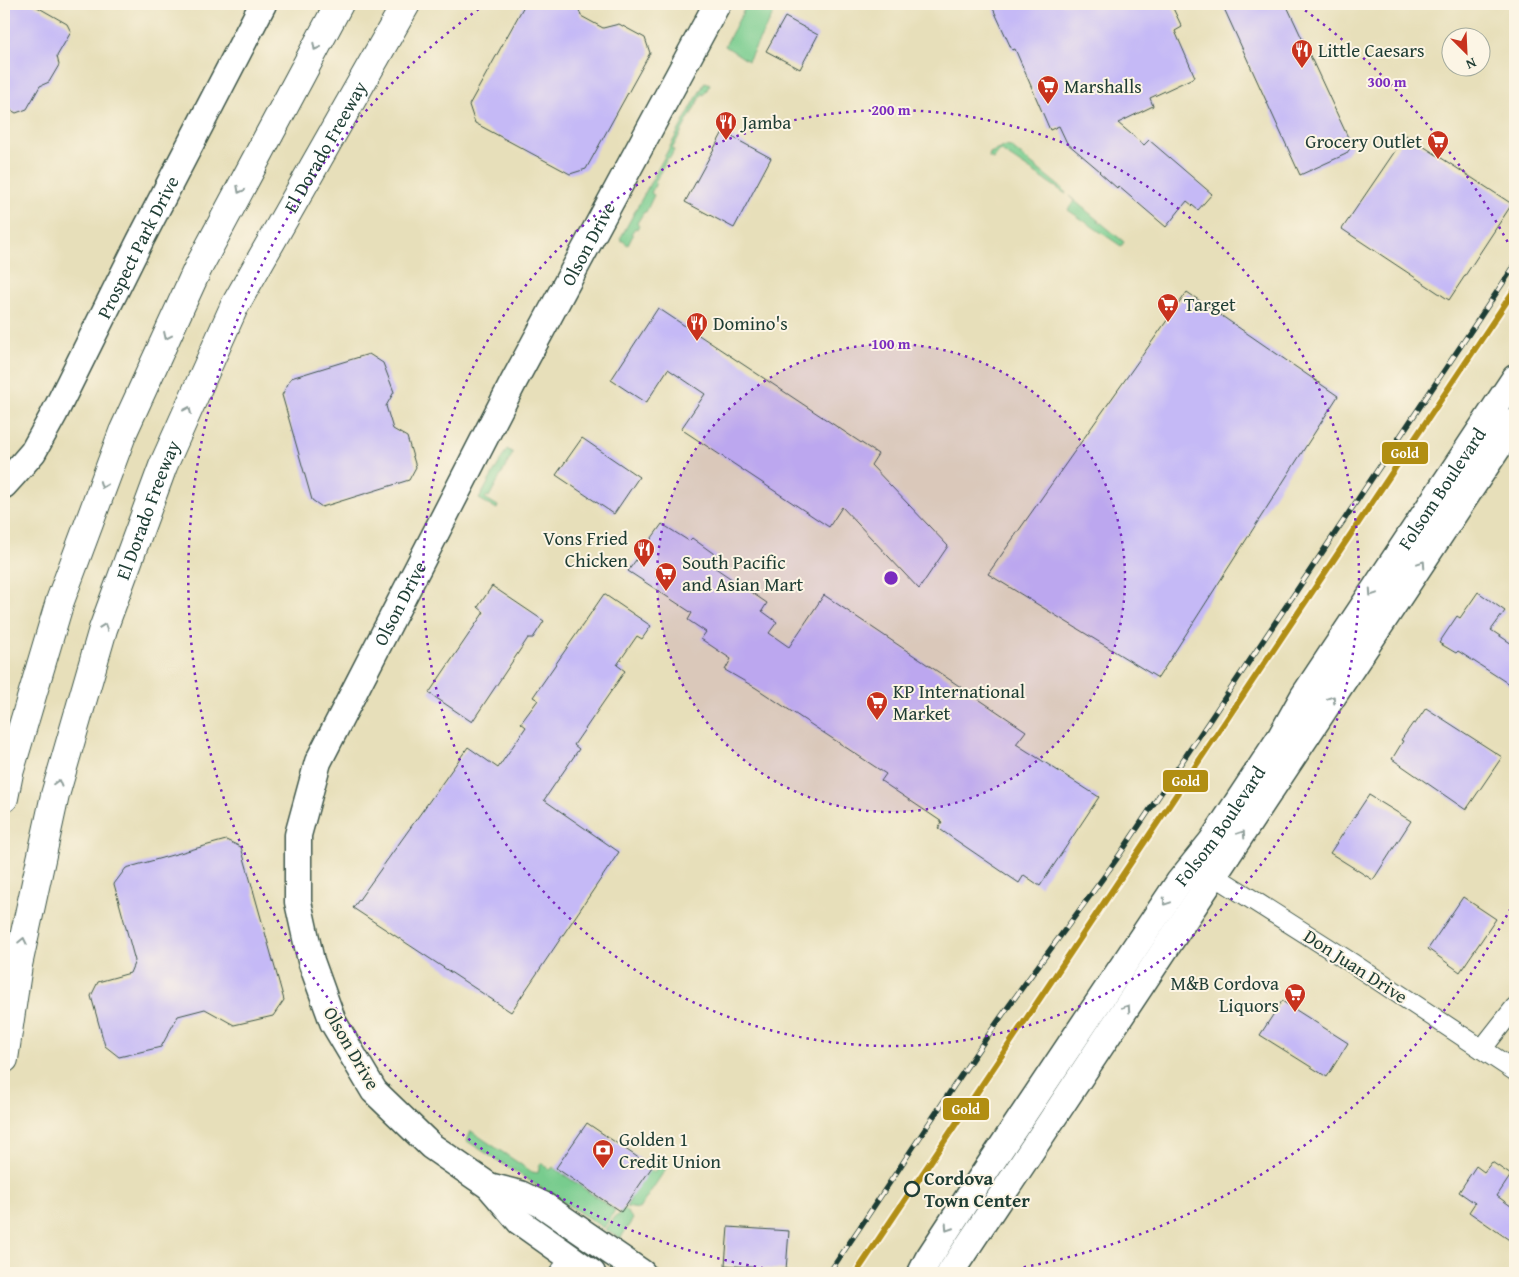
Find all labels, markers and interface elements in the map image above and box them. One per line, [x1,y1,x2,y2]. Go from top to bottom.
north arrow [1442,28,1492,78]
place label: Little Caesars [1318,36,1425,64]
restaurant icon: Little Caesars [1290,38,1314,69]
one-way arrow [312,41,322,50]
text: N [1462,53,1480,75]
text: 300 m [1367,71,1407,92]
place label: Marshalls [1064,72,1142,100]
supermarket icon: Marshalls [1036,74,1060,105]
street label: El Dorado Freeway [276,75,374,218]
text: 200 m [871,99,911,120]
place label: Jamba [740,108,791,136]
restaurant icon: Jamba [714,110,738,141]
place label: Grocery Outlet [1305,127,1422,155]
supermarket icon: Grocery Outlet [1426,129,1450,160]
street label: Prospect Park Drive [90,171,186,323]
one-way arrow [236,185,246,194]
street label: Olson Drive [554,197,622,291]
place label: Target [1184,290,1236,318]
supermarket icon: Target [1156,292,1180,323]
place label: Domino's [713,309,788,337]
restaurant icon: Domino's [685,311,709,342]
one-way arrow [163,331,174,340]
text: 100 m [871,333,911,354]
one-way arrow [181,406,192,415]
street label: Folsom Boulevard [1391,421,1493,555]
street label: El Dorado Freeway [108,435,187,584]
line badge: Gold [1381,441,1429,465]
text: Gold [1391,443,1419,463]
one-way arrow [99,480,109,489]
place label: Vons Fried Chicken [543,524,629,574]
restaurant icon: Vons Fried Chicken [632,537,656,568]
place label: South Pacific and Asian Mart [682,548,804,598]
street label: Olson Drive [366,556,433,651]
one-way arrow [1415,560,1425,569]
supermarket icon: South Pacific and Asian Mart [654,561,678,592]
centre of rings [882,569,900,587]
one-way arrow [1369,588,1378,597]
one-way arrow [98,623,108,632]
place label: KP International Market [893,677,1025,727]
supermarket icon: KP International Market [865,690,889,721]
one-way arrow [1325,695,1335,704]
street label: Folsom Boulevard [1167,760,1272,892]
line badge: Gold [1162,769,1209,793]
text: Gold [1172,771,1200,791]
one-way arrow [53,779,63,787]
one-way arrow [1235,830,1245,839]
one-way arrow [1163,897,1172,906]
street label: Don Juan Drive [1299,922,1414,1010]
one-way arrow [17,937,27,946]
place label: M&B Cordova Liquors [1170,969,1279,1019]
supermarket icon: M&B Cordova Liquors [1283,982,1307,1013]
street label: Olson Drive [317,1001,387,1095]
one-way arrow [1121,1004,1130,1014]
line badge: Gold [942,1097,990,1121]
text: Gold [952,1099,980,1119]
place label: Golden 1 Credit Union [619,1125,721,1175]
bank icon: Golden 1 Credit Union [591,1138,615,1169]
place label: Cordova Town Center [924,1164,1030,1214]
marker: Cordova Town Center [904,1181,920,1197]
one-way arrow [945,1222,955,1231]

